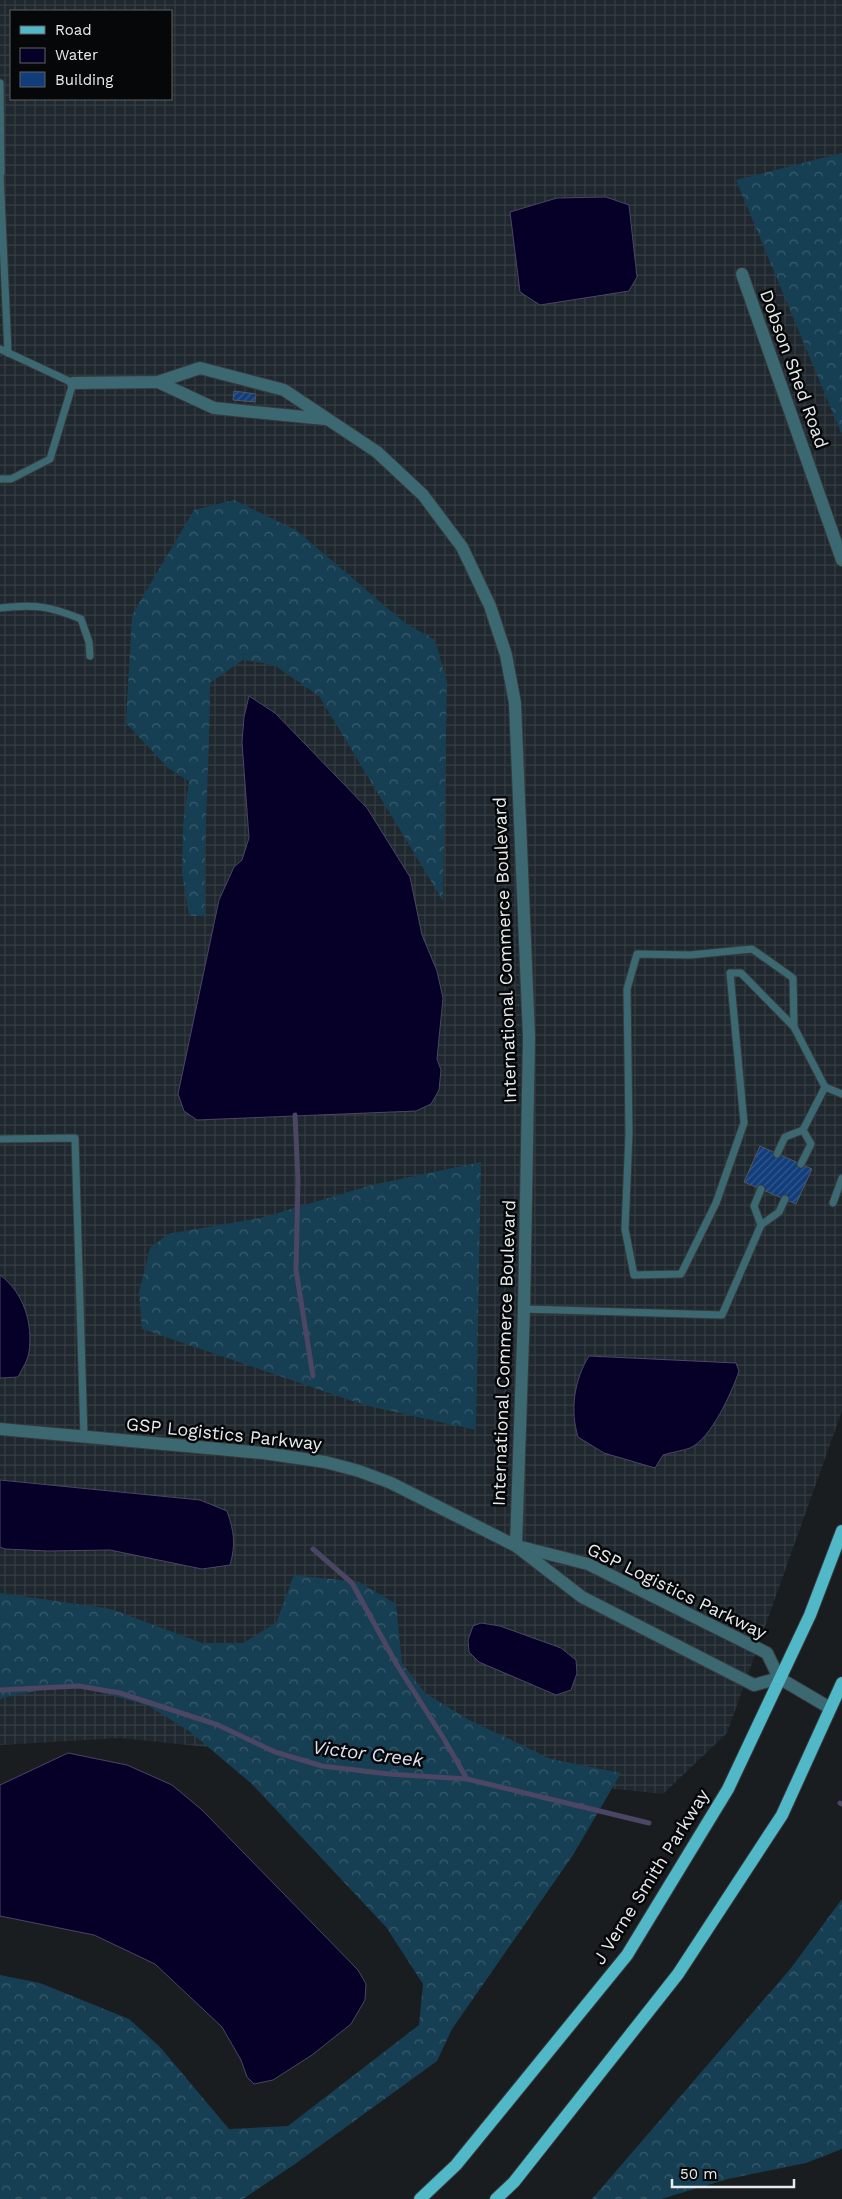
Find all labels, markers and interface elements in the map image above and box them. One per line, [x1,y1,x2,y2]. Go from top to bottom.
legend [10,10,172,100]
text: Road [55,21,92,39]
text: Water [55,46,98,64]
text: Building [55,71,113,89]
street label: Dobson Shed Road [756,287,833,451]
street label: International Commerce Boulevard [489,797,520,1104]
street label: International Commerce Boulevard [488,1199,519,1506]
street label: GSP Logistics Parkway [125,1413,324,1454]
street label: GSP Logistics Parkway [584,1538,771,1643]
water label: Victor Creek [311,1735,425,1772]
street label: J Verne Smith Parkway [588,1785,714,1968]
scale bar [672,2156,794,2188]
text: 50 m [680,2165,717,2183]

